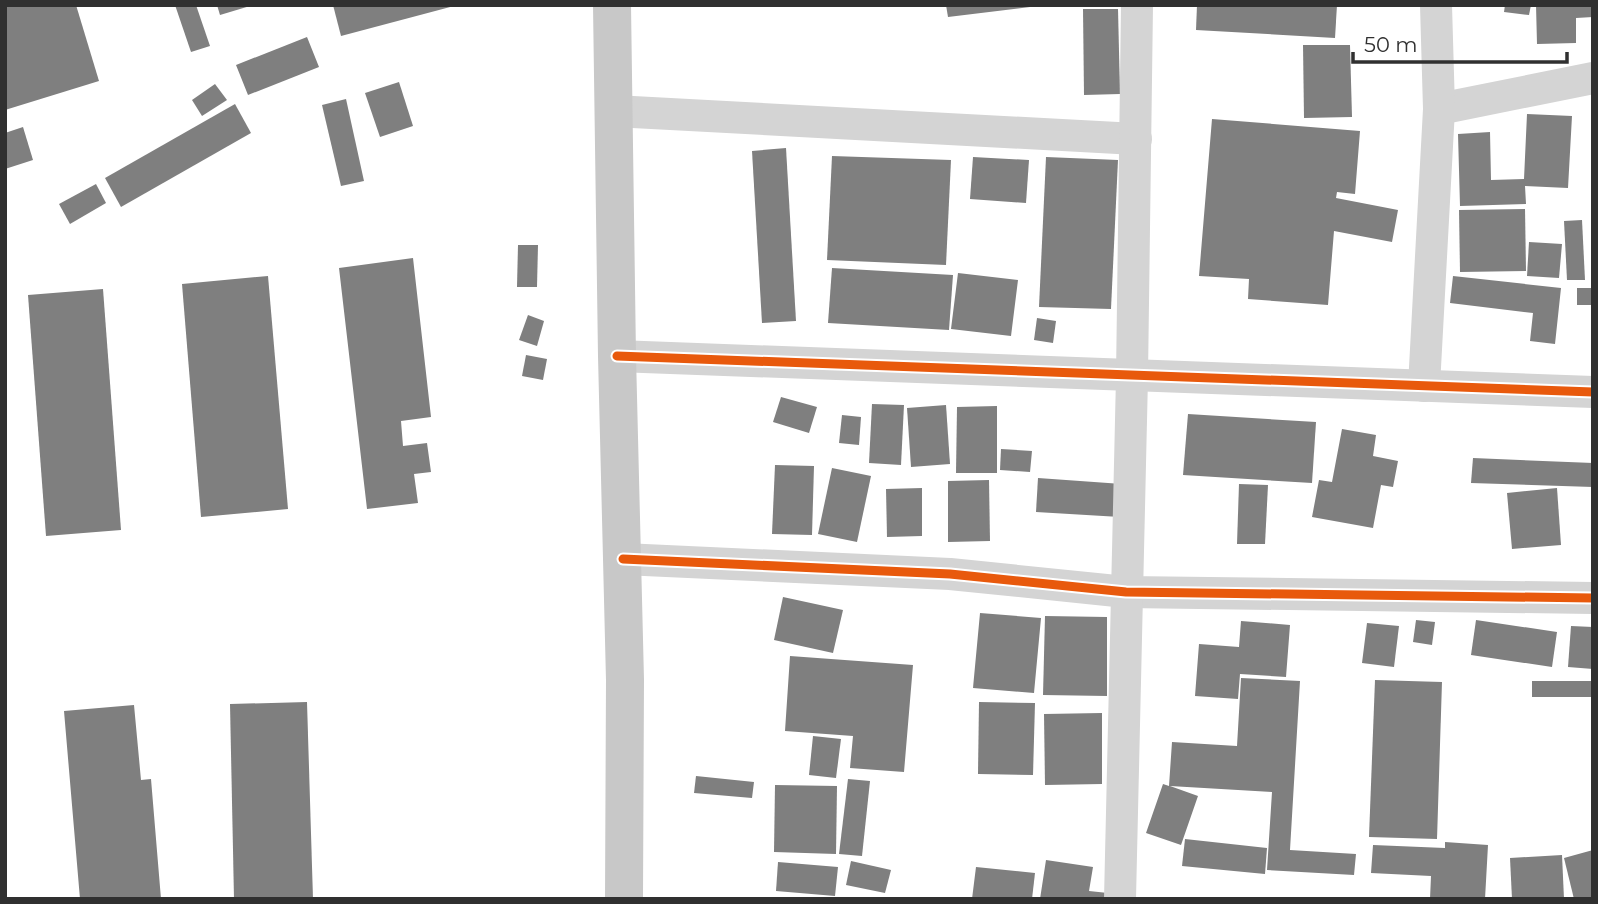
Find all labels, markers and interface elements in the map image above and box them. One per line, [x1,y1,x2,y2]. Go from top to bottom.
scale bar [1353,21,1566,65]
text: 50 m [1364,32,1418,57]

